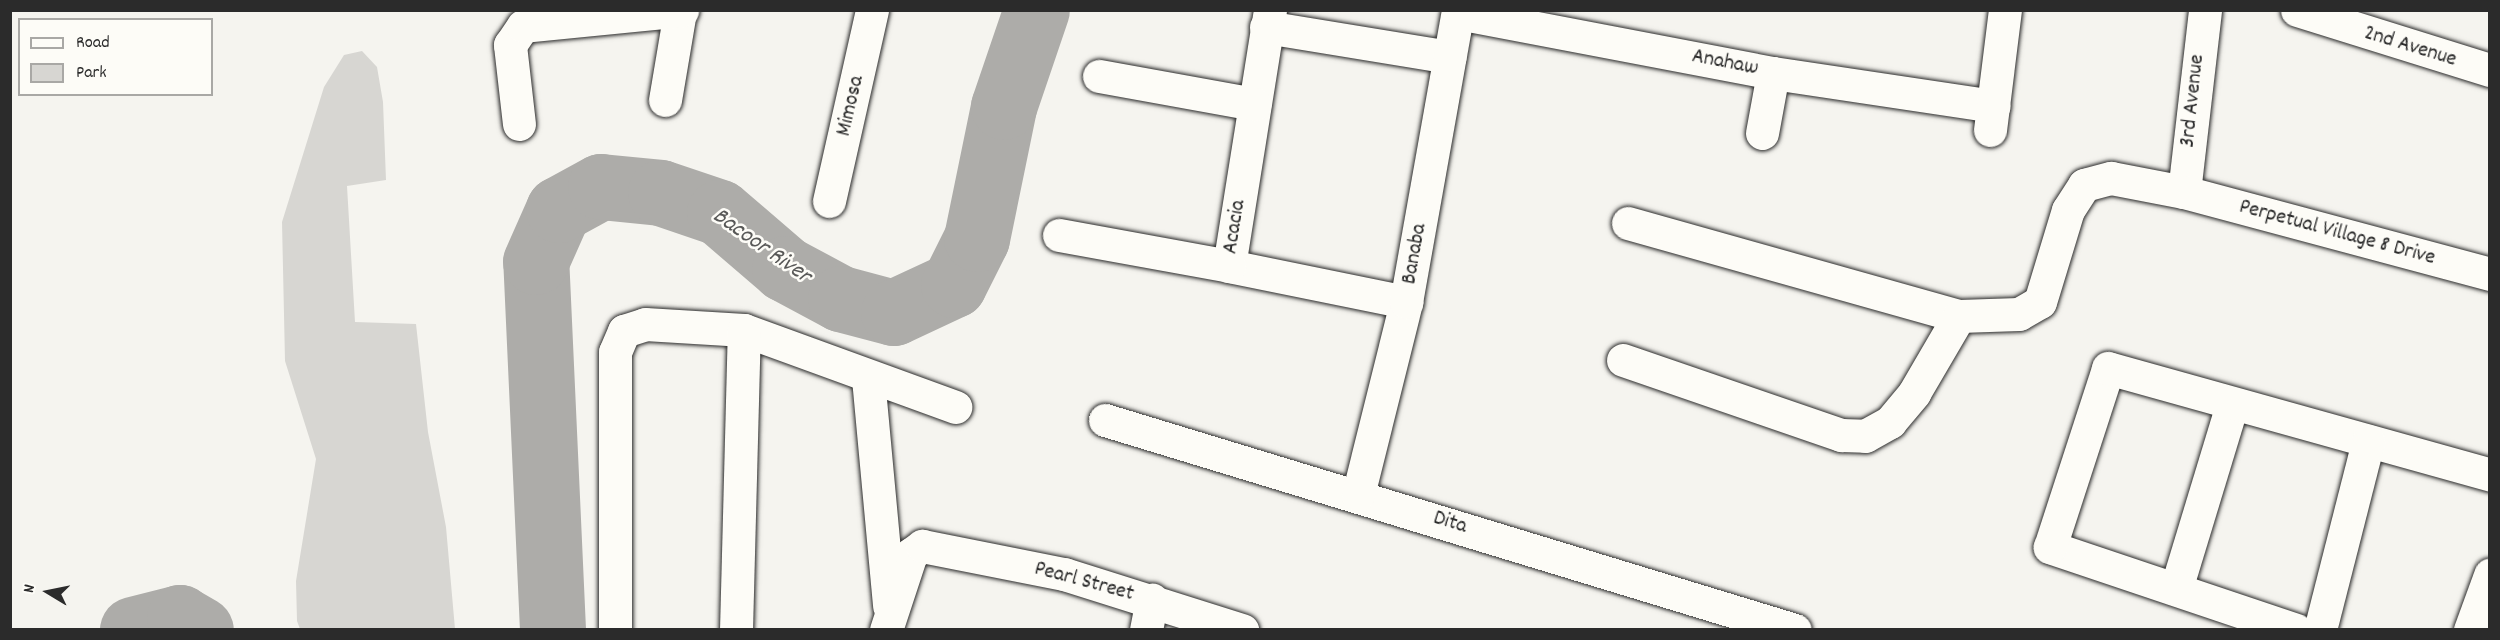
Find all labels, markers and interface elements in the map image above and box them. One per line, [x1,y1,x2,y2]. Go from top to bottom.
legend [18,18,213,96]
street label: 2nd Avenue [2361,20,2459,74]
text: Road [76,31,110,56]
street label: Anahaw [1690,44,1760,82]
street label: 3rd Avenue [2175,53,2211,149]
text: Park [76,61,107,86]
street label: Mimosa [831,73,871,139]
street label: Perpetual Village 8 Drive [2236,194,2438,272]
street label: Acacia [1218,198,1252,256]
water label: Bacoor River [706,203,816,291]
street label: Banaba [1397,222,1433,286]
street label: Dita [1430,505,1470,541]
street label: Pearl Street [1031,556,1137,608]
north arrow [18,562,78,622]
text: N [18,583,42,595]

